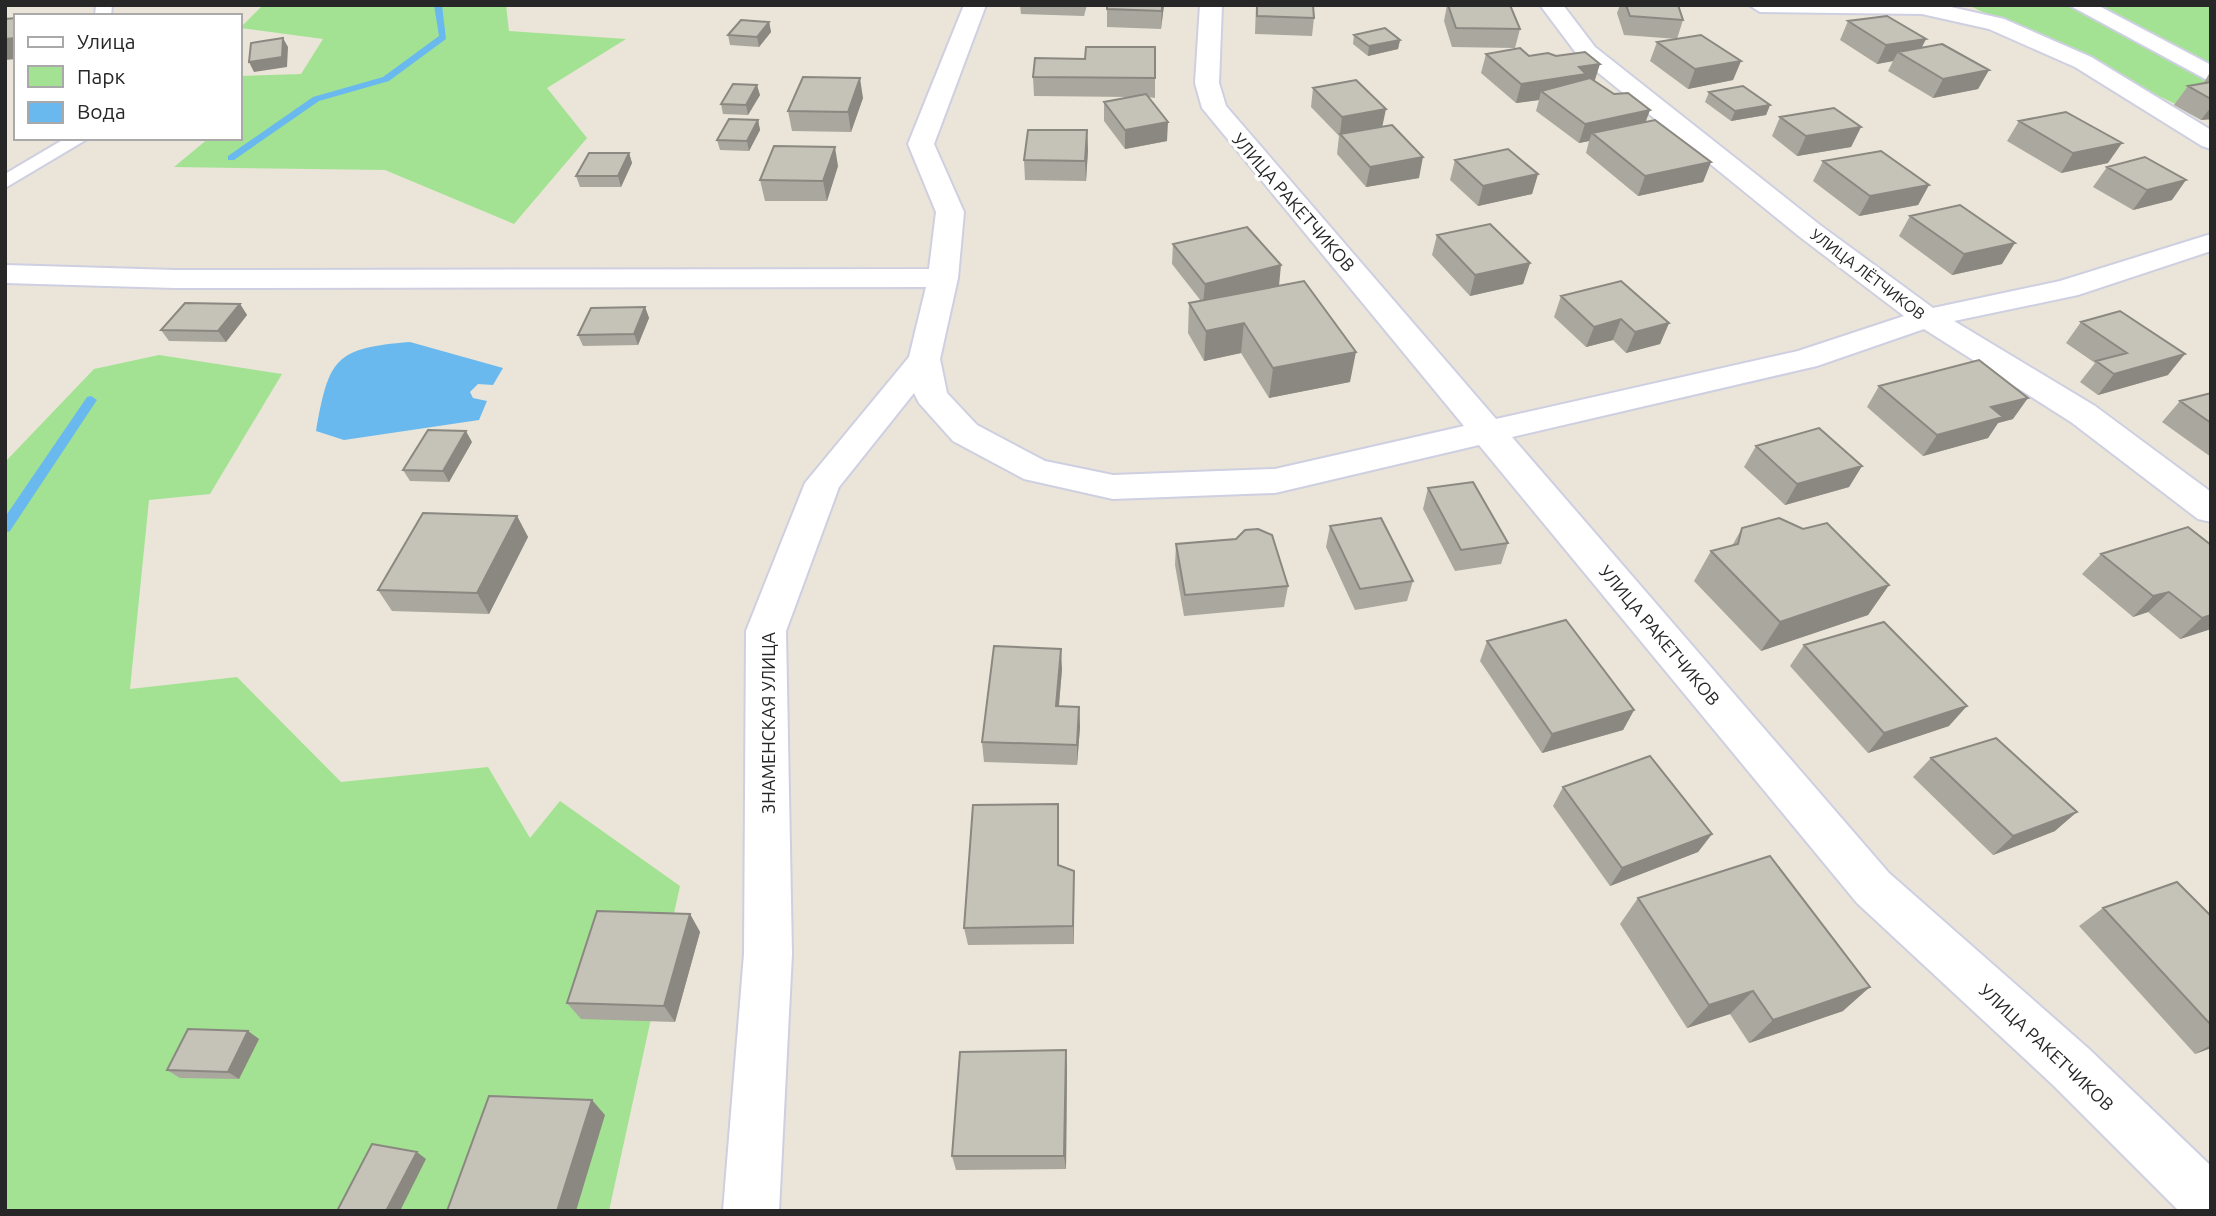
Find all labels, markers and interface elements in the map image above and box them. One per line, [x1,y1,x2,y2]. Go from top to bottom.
legend [14,14,242,140]
text: Улица [77,29,135,53]
text: Парк [77,64,126,88]
text: Вода [77,99,126,123]
street label: УЛИЦА РАКЕТЧИКОВ [1229,129,1359,275]
street label: УЛИЦА ЛЁТЧИКОВ [1807,225,1929,323]
street label: УЛИЦА РАКЕТЧИКОВ [1596,561,1724,709]
street label: ЗНАМЕНСКАЯ УЛИЦА [758,632,778,814]
street label: УЛИЦА РАКЕТЧИКОВ [1976,980,2118,1114]

